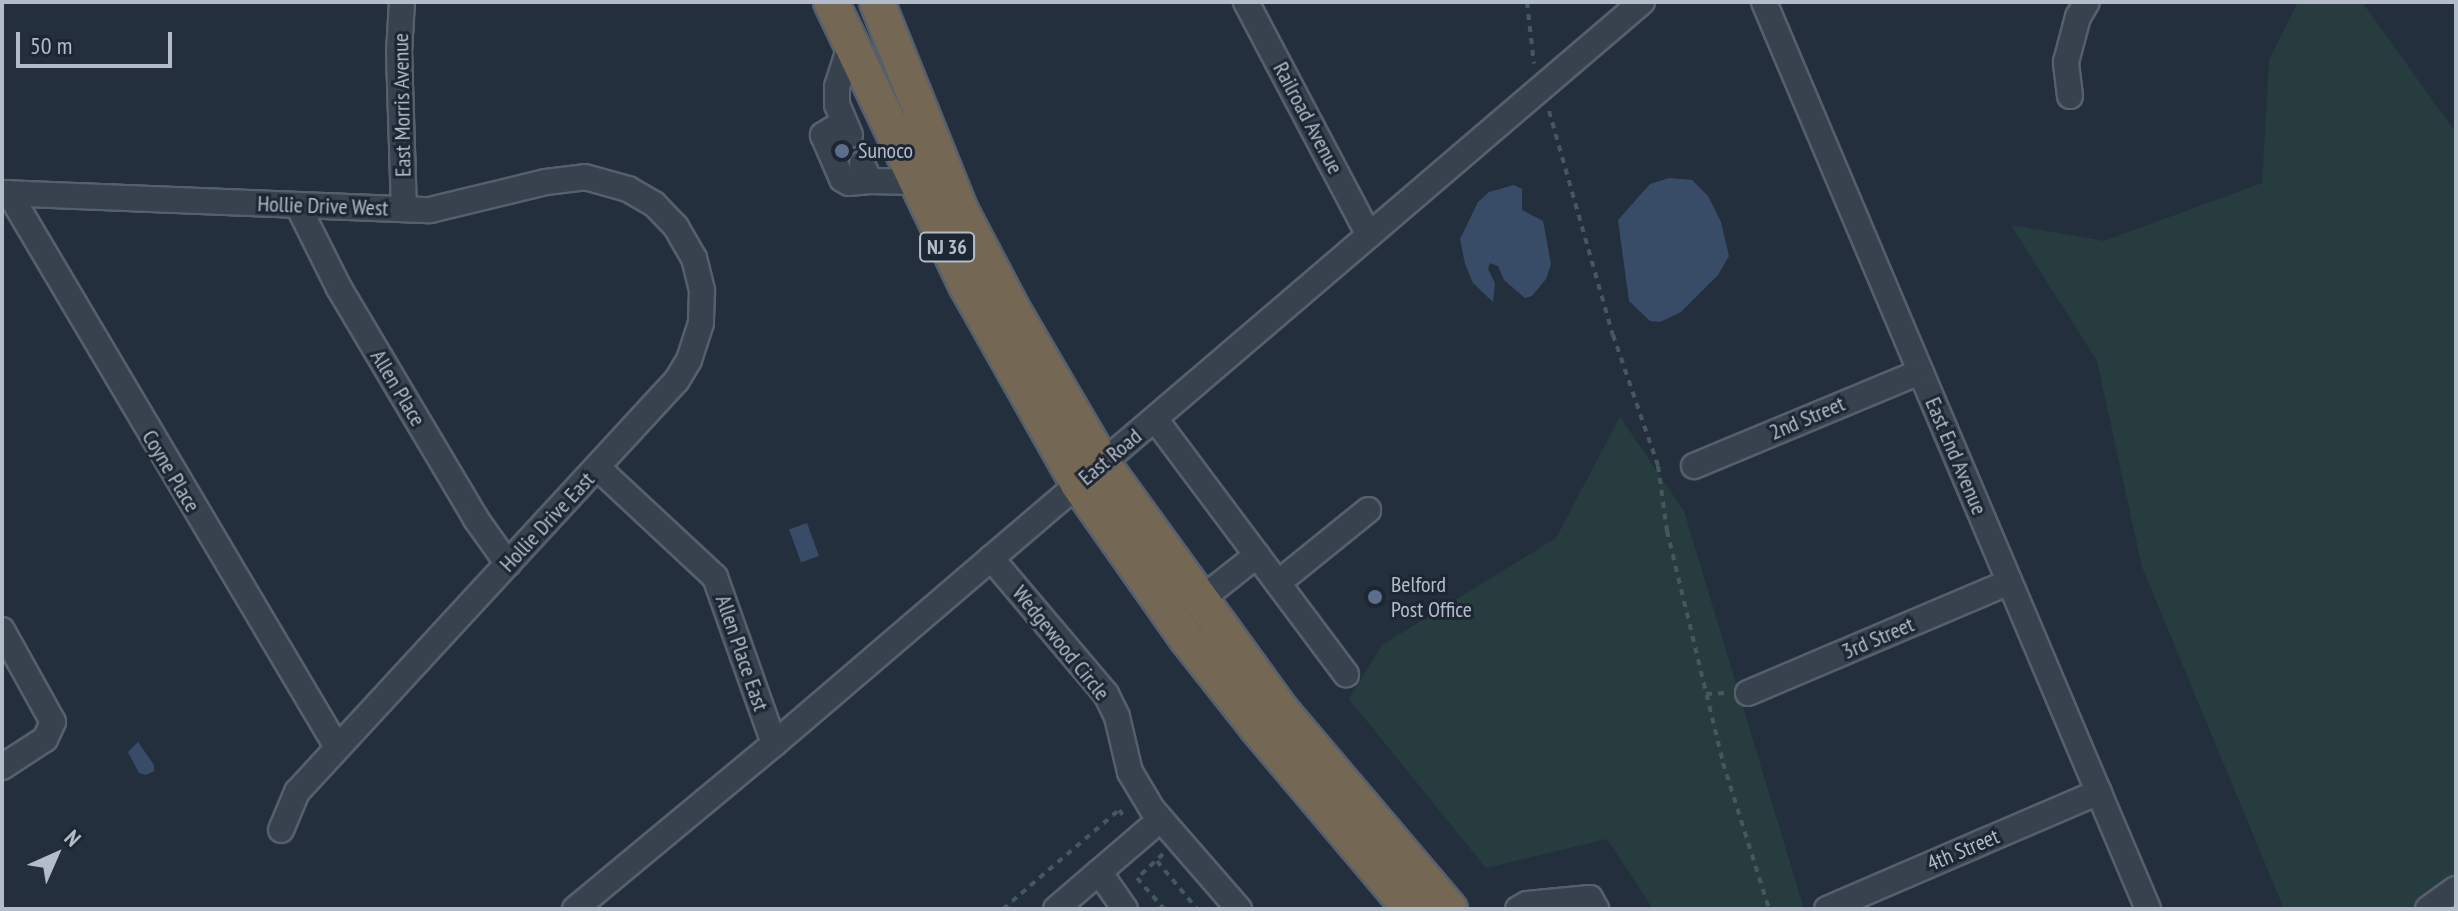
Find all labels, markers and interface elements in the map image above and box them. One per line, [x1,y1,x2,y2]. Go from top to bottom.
scale bar [20,16,176,66]
text: 50 m [30,30,72,61]
street label: East Morris Avenue [388,33,416,177]
street label: Railroad Avenue [1267,57,1349,179]
place label: Sunoco [858,138,913,164]
marker: Sunoco [833,142,851,160]
street label: Hollie Drive West [257,191,389,221]
road number: NJ 36 [919,231,975,263]
street label: Allen Place [365,345,431,431]
street label: 2nd Street [1765,390,1849,446]
street label: East End Avenue [1919,393,1993,519]
street label: East Road [1073,423,1147,491]
street label: Coyne Place [136,425,206,517]
street label: Hollie Drive East [494,467,600,577]
place label: Belford Post Office [1391,571,1472,622]
street label: Wedgewood Circle [1007,580,1115,706]
marker: Belford Post Office [1366,588,1384,606]
street label: Allen Place East [710,592,774,714]
street label: 3rd Street [1838,611,1918,665]
north arrow [16,815,96,895]
street label: 4th Street [1923,823,2003,877]
text: N [59,824,87,852]

